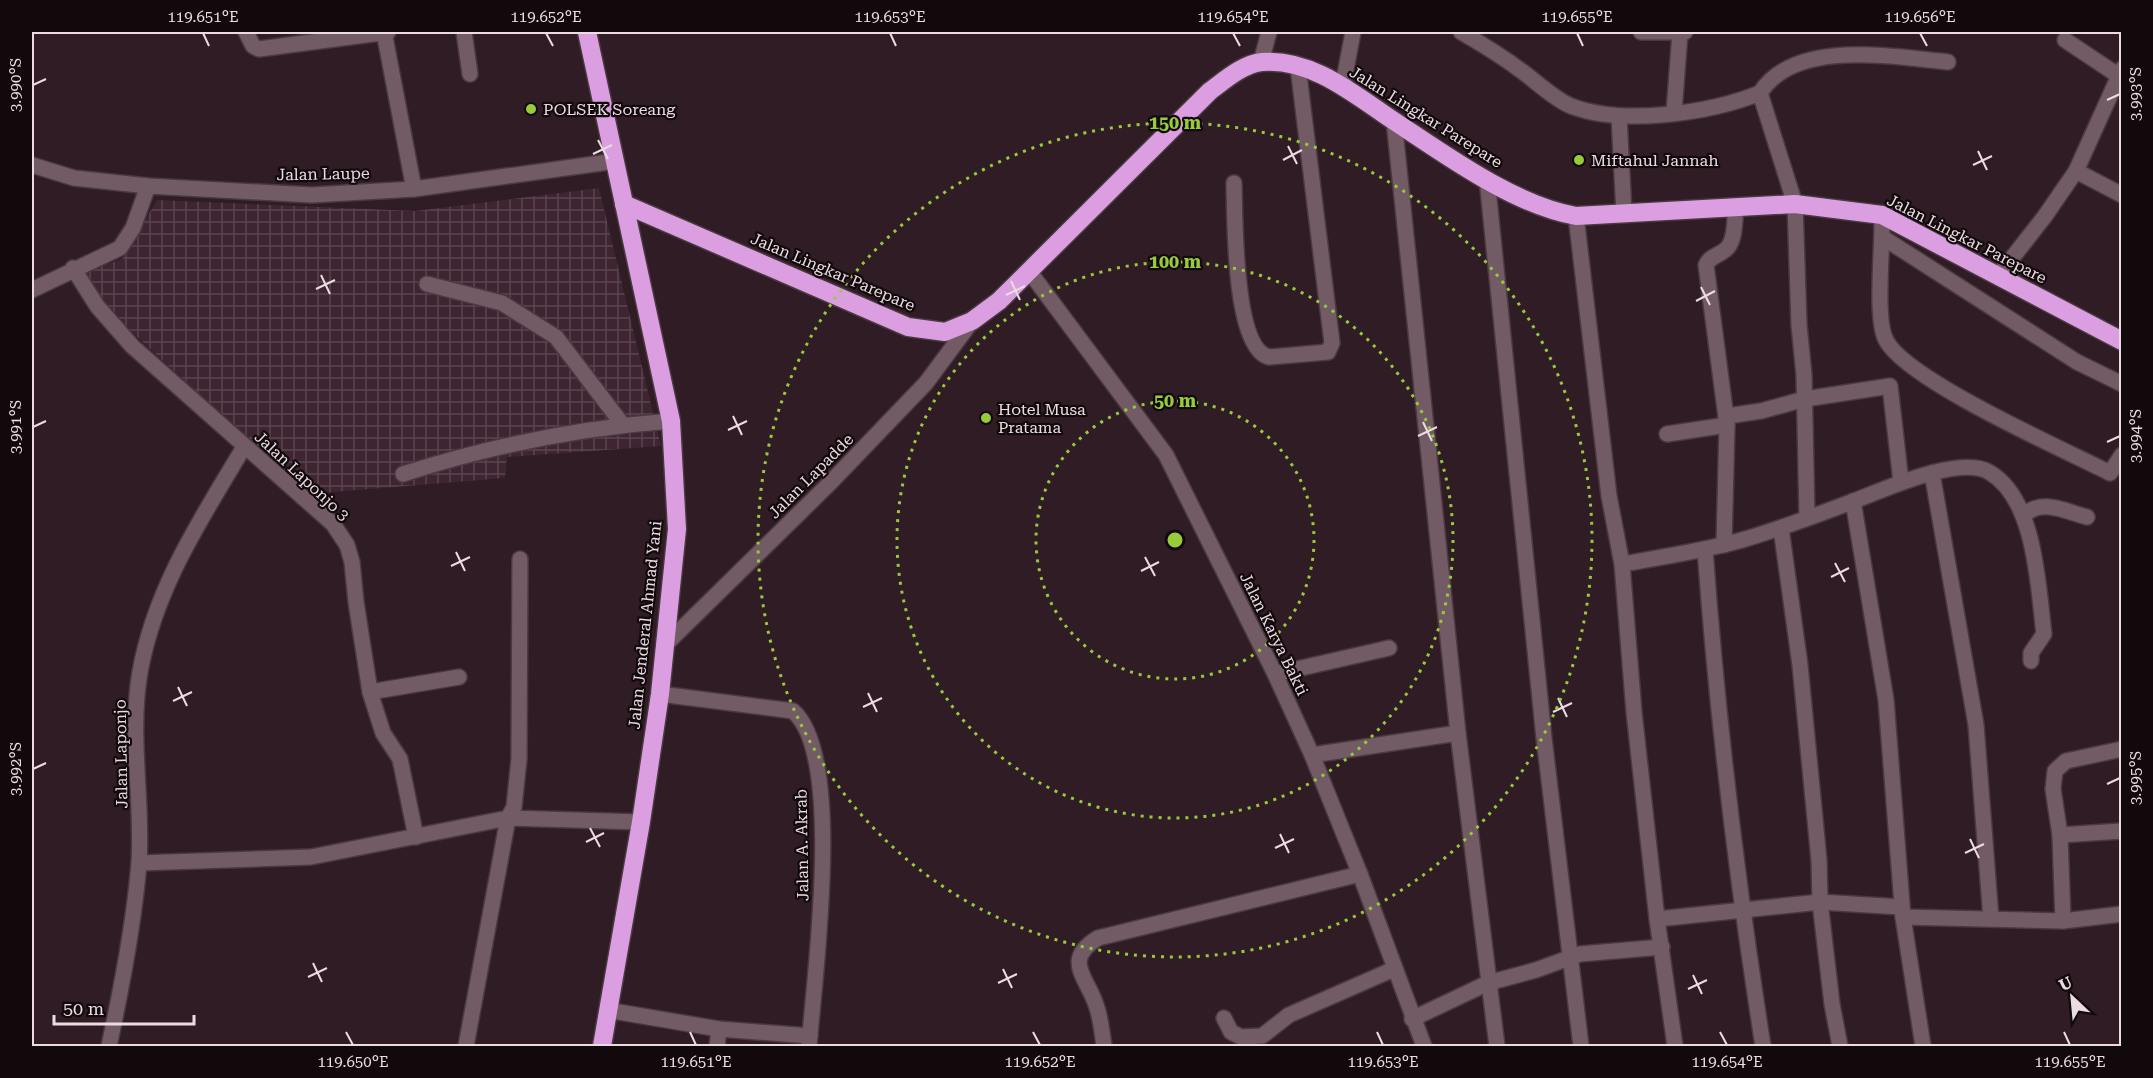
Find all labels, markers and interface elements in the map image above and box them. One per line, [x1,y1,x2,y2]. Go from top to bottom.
text: 119.651°E [167,8,239,26]
text: 119.652°E [510,8,582,26]
text: 119.653°E [854,8,926,26]
text: 119.654°E [1197,8,1269,26]
text: 119.655°E [1541,8,1613,26]
text: 119.656°E [1884,8,1956,26]
text: 3.990°S [7,58,25,112]
street label: Jalan Lingkar Parepare [1346,62,1506,172]
text: 3.993°S [2127,67,2145,121]
place label: POLSEK Soreang [543,100,676,119]
marker: POLSEK Soreang [524,102,538,116]
text: 150 m [1149,112,1202,133]
place label: Miftahul Jannah [1591,151,1719,170]
marker: Miftahul Jannah [1572,153,1586,167]
street label: Jalan Laupe [276,164,370,184]
street label: Jalan Lingkar Parepare [1884,190,2050,288]
street label: Jalan Lingkar Parepare [748,229,918,315]
text: 100 m [1149,251,1202,272]
text: 50 m [1154,390,1197,411]
text: 3.991°S [7,400,25,454]
place label: Hotel Musa Pratama [998,400,1086,437]
text: 3.994°S [2127,409,2145,463]
marker: Hotel Musa Pratama [979,411,993,425]
street label: Jalan Laponjo 3 [251,427,353,525]
street label: Jalan Lapadde [765,429,858,522]
street label: Jalan Jenderal Ahmad Yani [625,520,665,730]
centre of rings [1165,530,1185,550]
street label: Jalan Karya Bakti [1236,569,1312,699]
street label: Jalan Laponjo [111,699,131,809]
text: 3.992°S [7,742,25,796]
text: 3.995°S [2127,751,2145,805]
street label: Jalan A. Akrab [792,789,812,901]
north arrow [2042,967,2102,1027]
text: U [2056,973,2075,995]
scale bar [54,988,194,1026]
text: 50 m [63,998,104,1019]
text: 119.650°E [317,1053,389,1071]
text: 119.651°E [660,1053,732,1071]
text: 119.652°E [1004,1053,1076,1071]
text: 119.653°E [1347,1053,1419,1071]
text: 119.654°E [1691,1053,1763,1071]
text: 119.655°E [2034,1053,2106,1071]

